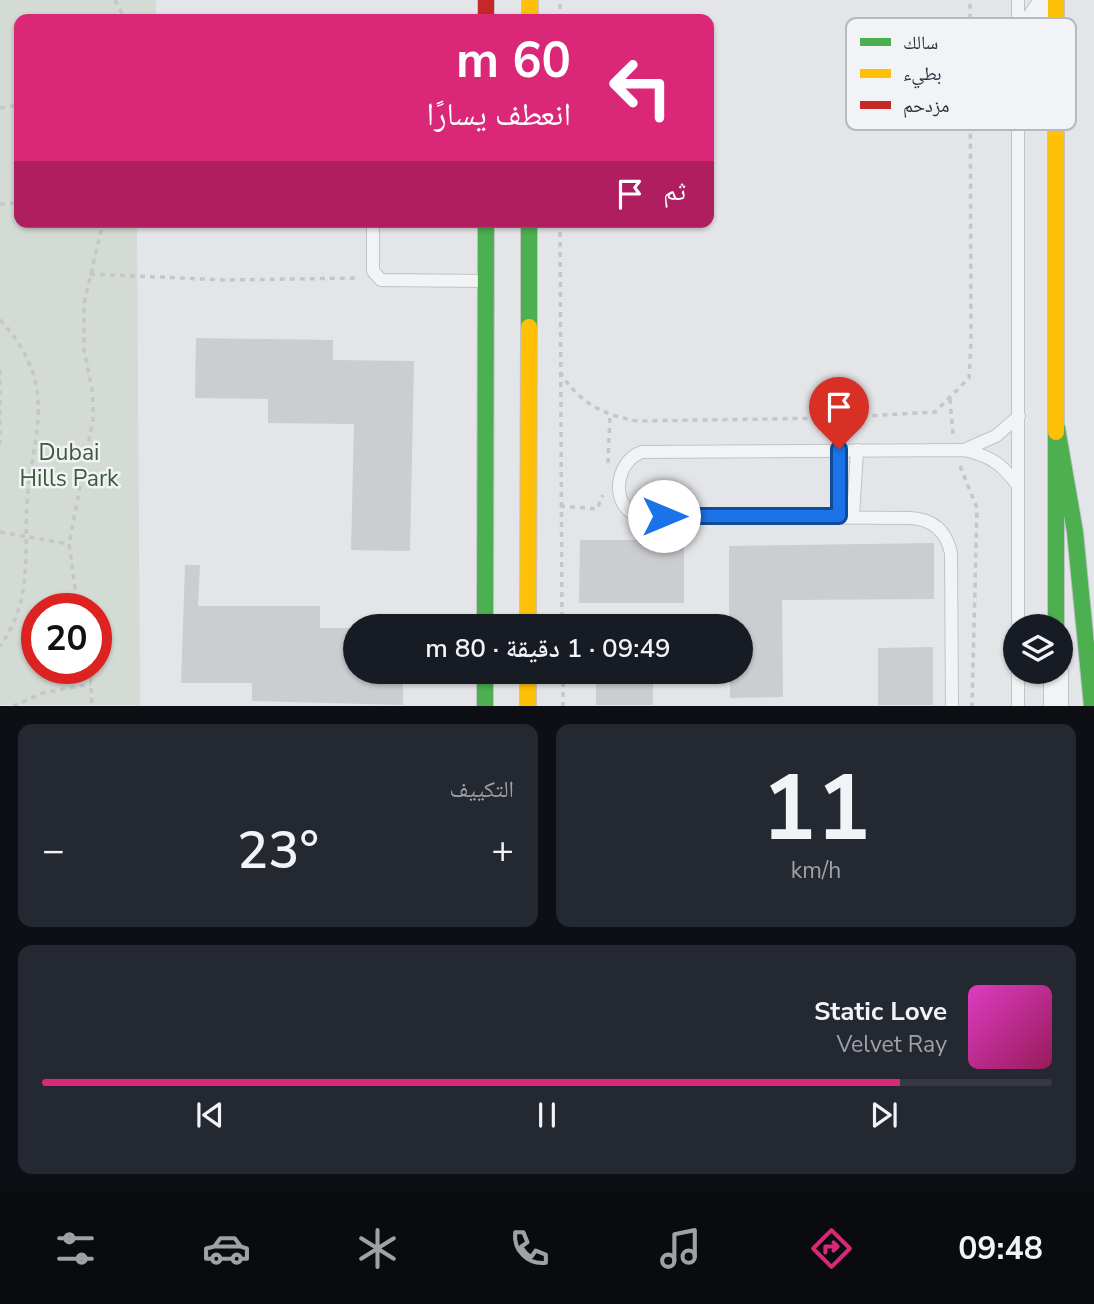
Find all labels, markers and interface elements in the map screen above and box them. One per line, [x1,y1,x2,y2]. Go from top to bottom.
legend [846,18,1076,130]
text: 60 m [456,27,571,94]
text: سالك [903,30,938,56]
icon: left [595,42,686,133]
text: بطيء [903,61,942,89]
text: انعطف يسارًا [427,93,571,136]
text: مزدحم [903,93,949,119]
text: ثم [663,174,686,209]
icon: arrive [611,175,649,213]
pin [809,377,869,449]
icon: arrive [820,388,858,426]
park label: Dubai Hills Park [19,437,119,494]
position arrow [627,479,701,553]
speed limit sign: 20 [21,593,112,684]
map controls [1003,614,1073,684]
button: layers [1003,614,1073,684]
text: 09:49 · 1 دقيقة · 80 m [425,631,671,666]
text: 11 [761,747,871,871]
text: التكييف [449,774,514,805]
text: 23° [237,815,319,886]
text: − [42,825,65,876]
text: + [491,825,514,876]
text: km/h [791,855,841,886]
text: Static Love [814,994,947,1029]
text: Velvet Ray [837,1029,947,1060]
icon: previous [191,1096,229,1134]
icon: pause [528,1096,566,1134]
icon: next [865,1096,903,1134]
icon: filters [51,1224,100,1273]
icon: car [202,1224,251,1273]
icon: climate [353,1224,402,1273]
icon: phone [505,1224,554,1273]
icon: music [656,1224,705,1273]
icon: directions [807,1224,856,1273]
text: 09:48 [958,1227,1043,1270]

